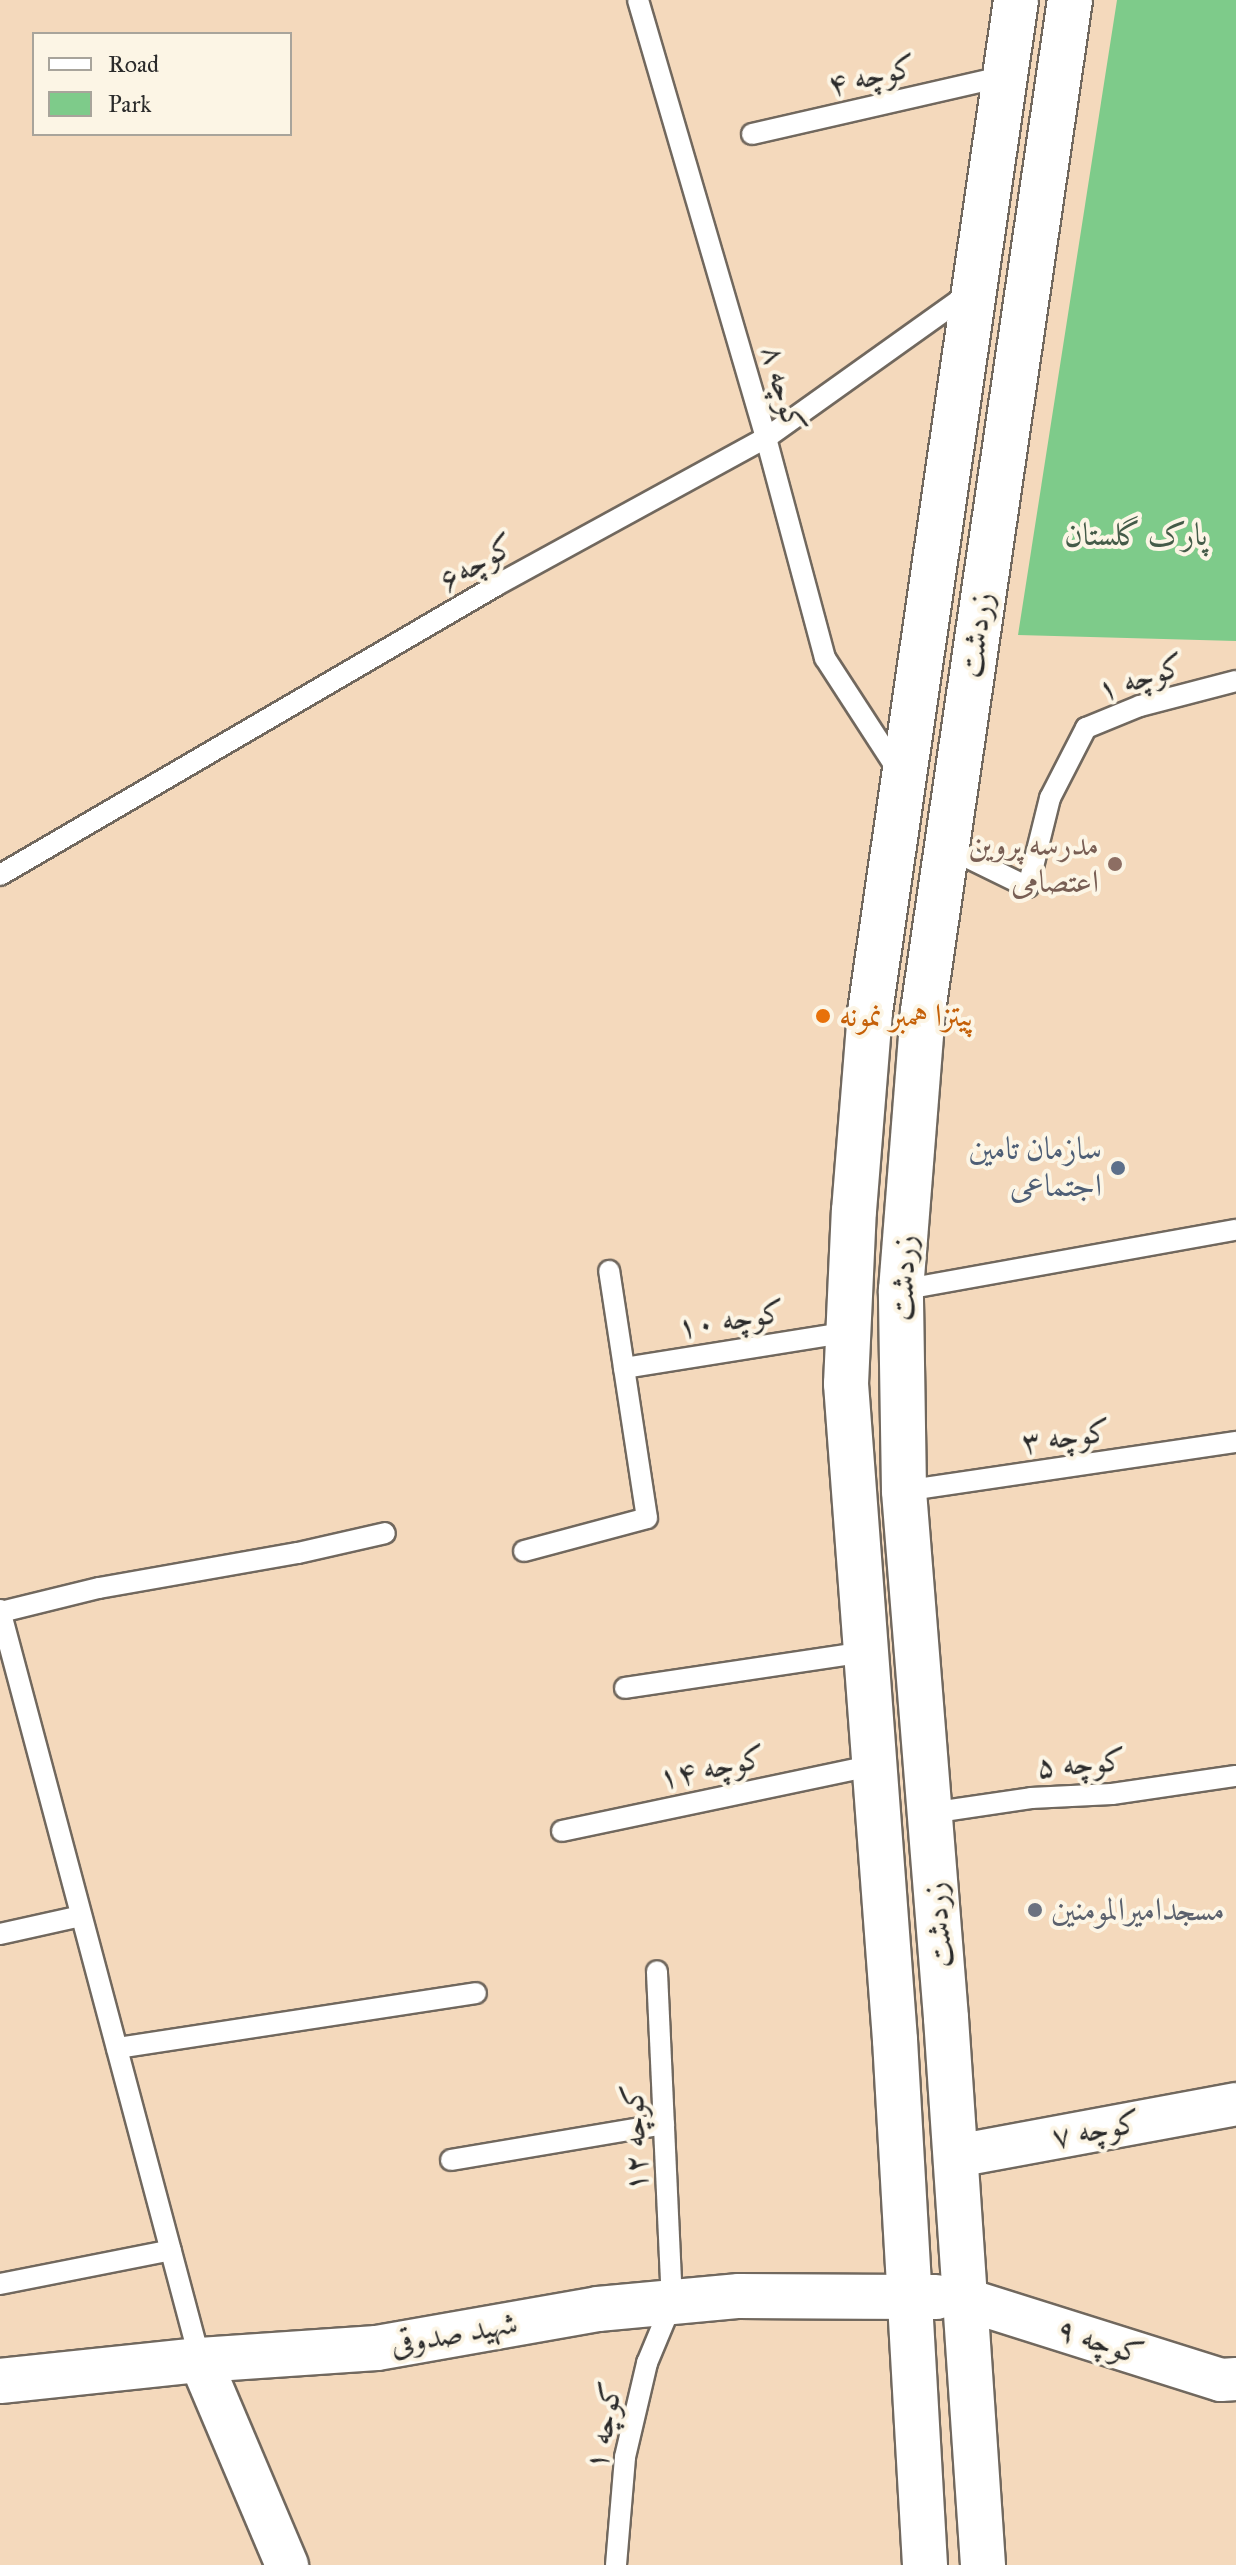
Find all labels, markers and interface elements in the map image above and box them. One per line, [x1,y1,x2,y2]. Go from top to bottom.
legend [32,32,292,136]
street label: کوچه ۴ [824,47,920,105]
text: Road [108,49,159,79]
text: Park [108,89,151,119]
street label: کوچه ۸ [752,341,814,437]
park label: پارک گلستان [1064,516,1208,554]
street label: کوچه۶ [432,526,522,600]
street label: زردشت [952,590,1002,680]
street label: کوچه ۱ [1093,646,1189,710]
place label: مدرسه پروین اعتصامی [968,827,1099,902]
marker: مدرسه پروین اعتصامی [1106,855,1124,873]
place label: پیتزا همبر نمونه [839,997,974,1035]
marker: پیتزا همبر نمونه [814,1007,832,1025]
place label: سازمان تامین اجتماعی [969,1131,1102,1206]
marker: سازمان تامین اجتماعی [1109,1159,1127,1177]
street label: زردشت [883,1234,925,1322]
street label: کوچه ۱۰ [675,1293,787,1347]
street label: کوچه ۳ [1019,1412,1113,1462]
street label: کوچه ۱۴ [655,1738,769,1798]
street label: کوچه ۵ [1035,1741,1127,1787]
street label: زردشت [916,1880,962,1970]
place label: مسجدامیرالمومنین [1051,1891,1225,1929]
marker: مسجدامیرالمومنین [1026,1901,1044,1919]
street label: کوچه ۱۲ [614,2083,656,2193]
street label: کوچه ۷ [1049,2103,1143,2157]
street label: شهید صدوقی [387,2304,521,2364]
street label: کوچه ۹ [1052,2310,1148,2374]
street label: کوچه ۱ [577,2379,631,2473]

